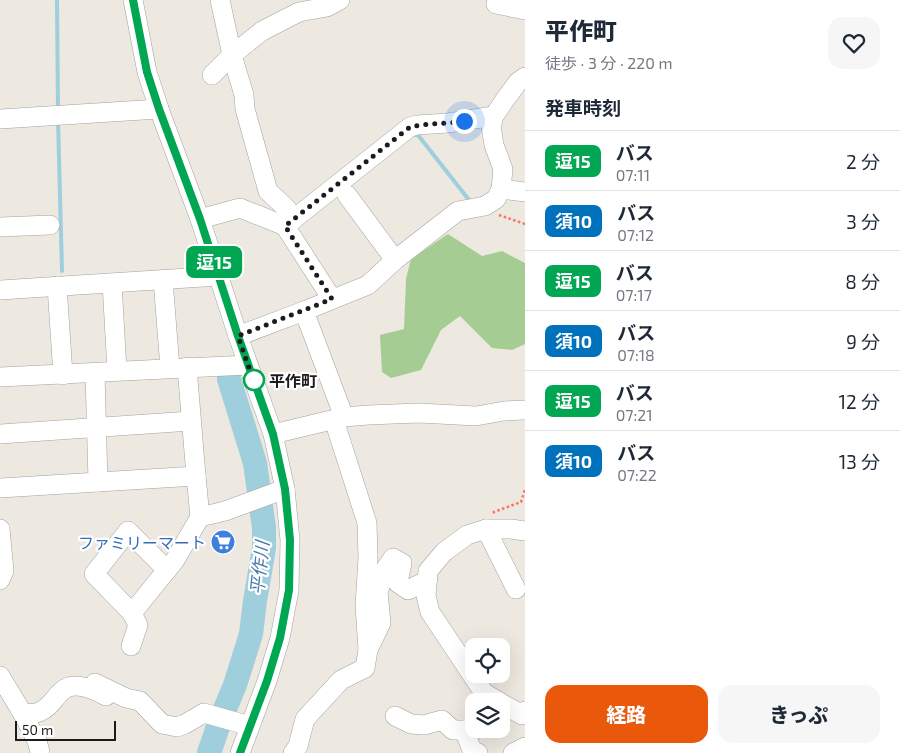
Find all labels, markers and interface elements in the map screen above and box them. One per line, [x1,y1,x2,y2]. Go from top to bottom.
text: 平作町 [545,16,617,45]
button: heart [828,17,880,69]
text: 徒歩 · 3 分 · 220 m [545,53,673,72]
text: 発車時刻 [545,96,621,119]
your location [452,109,477,134]
text: バス [616,141,654,164]
text: 逗15 [555,150,591,172]
text: 2 分 [846,150,880,173]
text: 07:11 [616,165,650,184]
text: バス [617,201,655,224]
text: 須10 [555,210,592,232]
text: 3 分 [846,210,880,233]
text: 07:12 [617,225,654,244]
line badge: 逗15 [185,246,243,278]
text: 逗15 [196,251,232,273]
text: バス [616,261,654,284]
text: 逗15 [555,270,591,292]
text: 8 分 [845,270,880,293]
text: 07:17 [616,285,652,304]
text: バス [617,321,655,344]
text: 須10 [555,330,592,352]
text: 9 分 [846,330,880,353]
text: 07:18 [617,345,655,364]
marker: 平作町 [243,369,265,391]
place label: 平作町 [269,371,317,390]
text: バス [616,381,654,404]
text: 逗15 [555,390,591,412]
text: 12 分 [839,390,880,413]
text: 07:21 [616,405,653,424]
text: バス [617,441,655,464]
text: 須10 [555,450,592,472]
text: 13 分 [839,450,880,473]
text: 07:22 [617,465,657,484]
supermarket icon: ファミリーマート [210,529,236,555]
place label: ファミリーマート [78,533,206,552]
water label: 平作川 [245,538,273,596]
map controls [465,638,510,738]
button: locate [465,638,510,683]
button: 経路 [545,685,708,743]
button: きっぷ [718,685,880,743]
button: layers [465,693,510,738]
scale bar [15,718,116,741]
text: 50 m [22,721,53,738]

